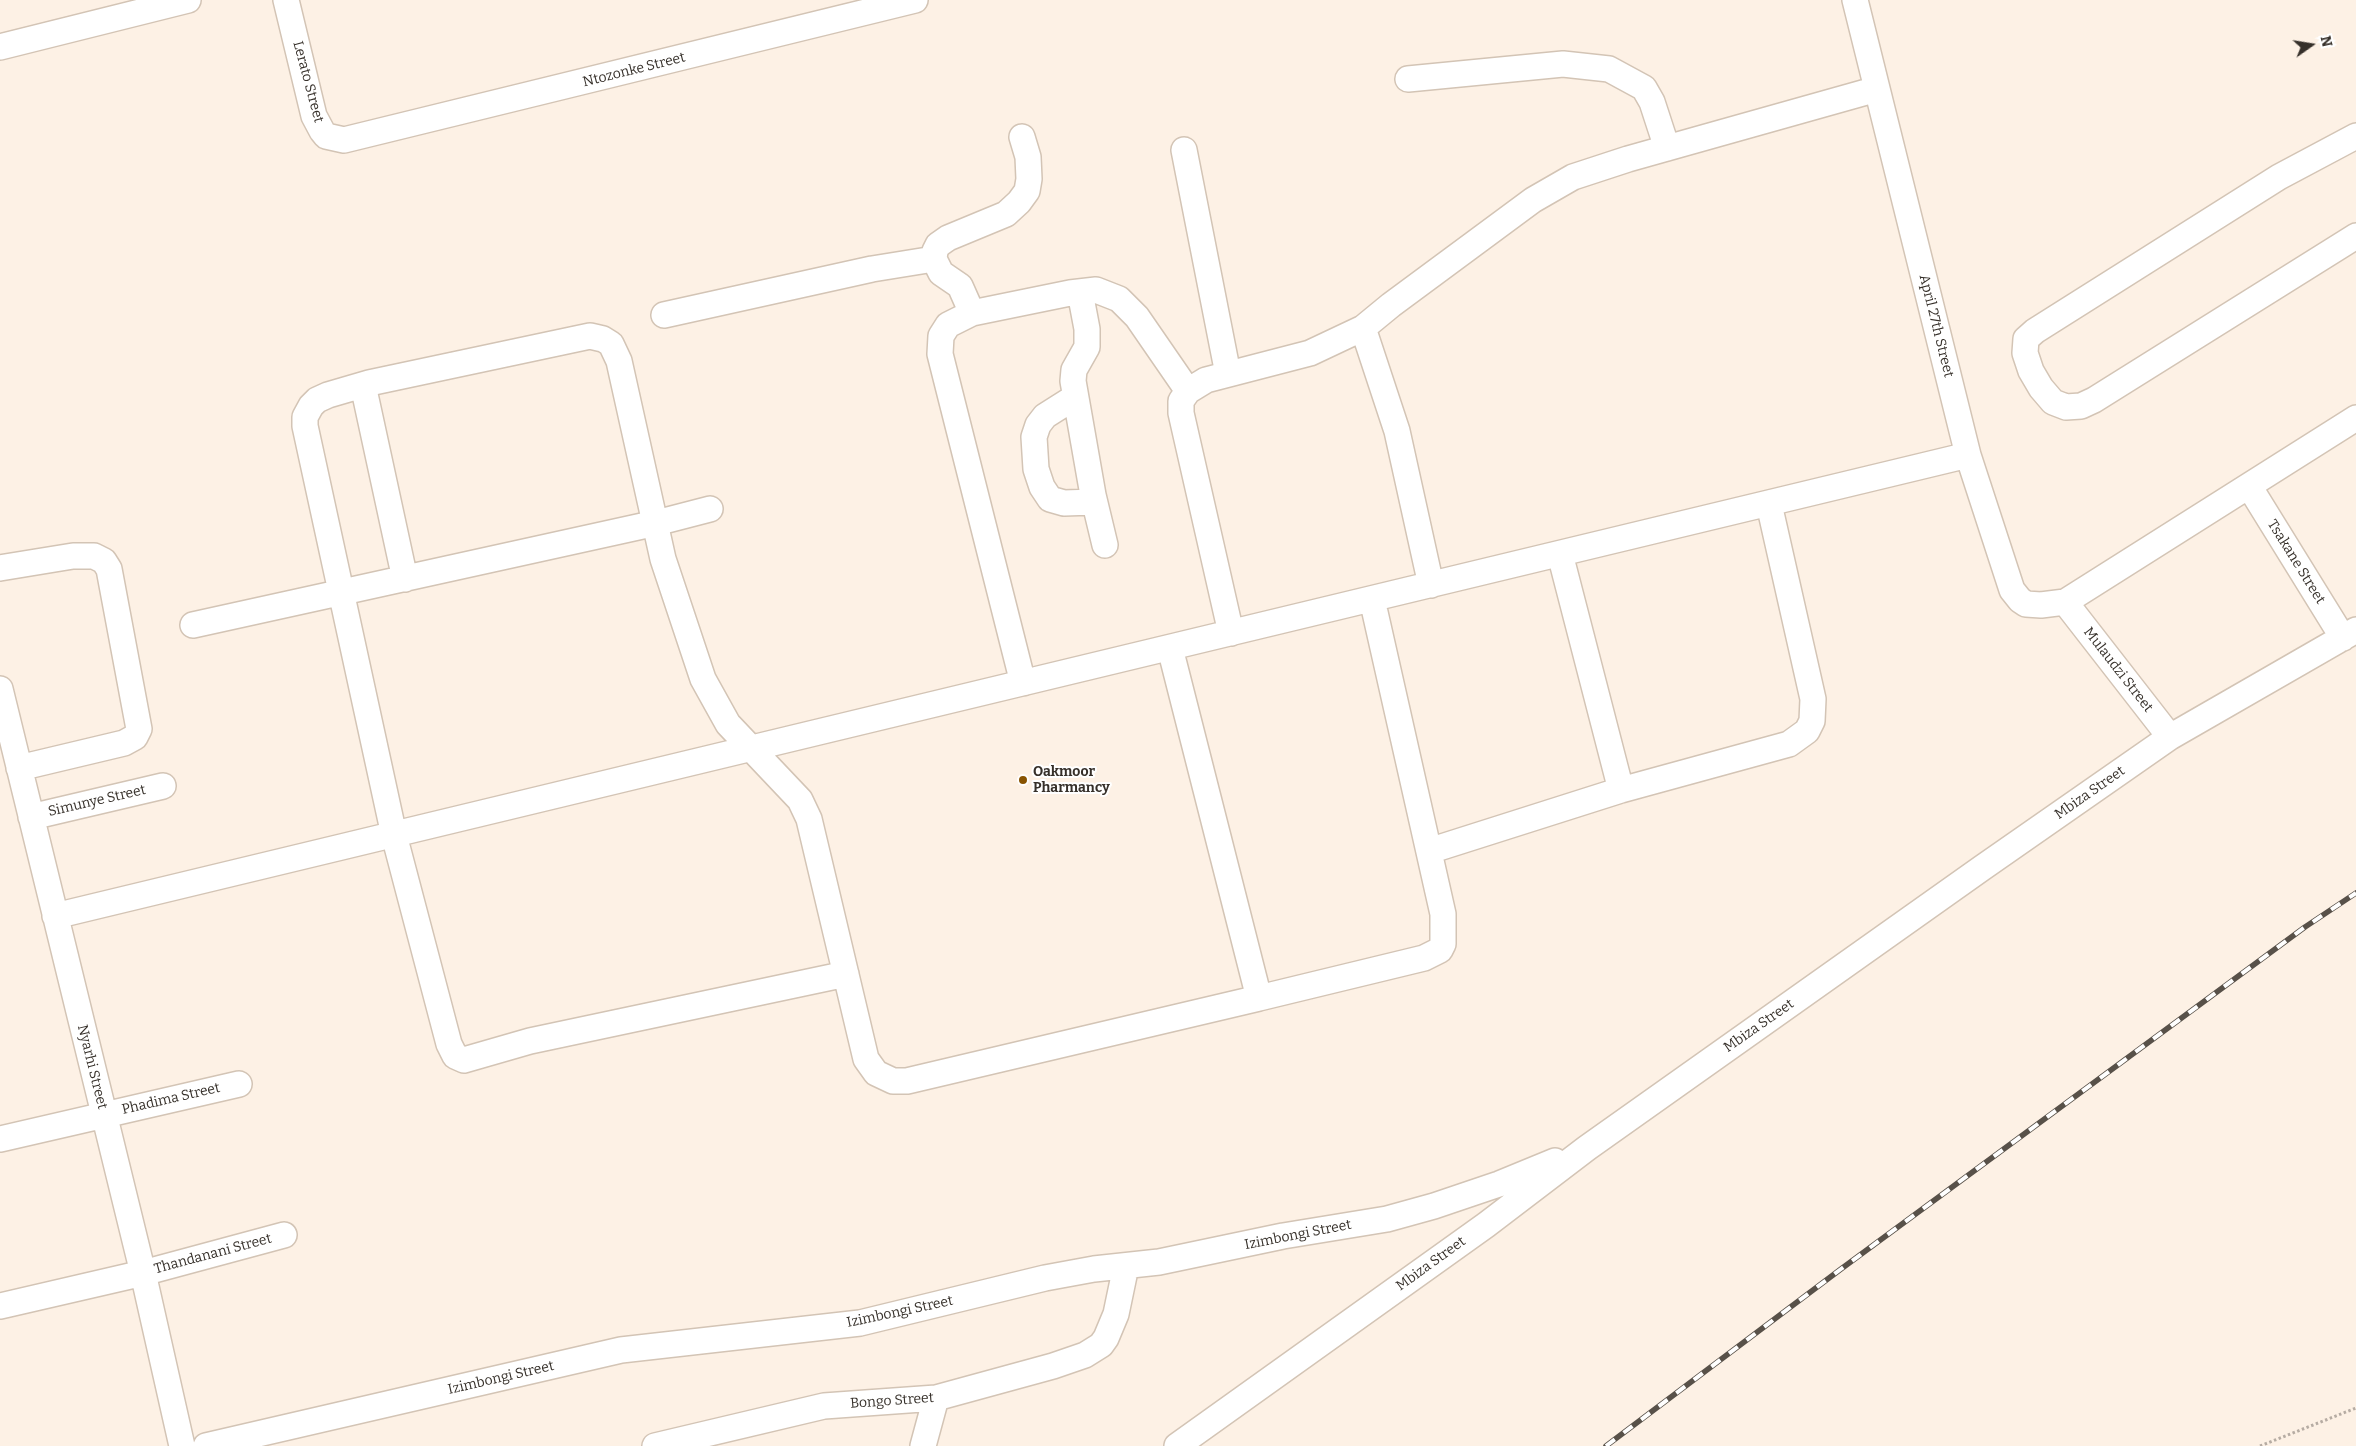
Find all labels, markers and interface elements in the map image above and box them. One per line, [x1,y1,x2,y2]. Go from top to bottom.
north arrow [2286,20,2336,70]
text: N [2317,34,2336,49]
street label: Lerato Street [289,39,327,125]
street label: Ntozonke Street [581,49,687,91]
street label: April 27th Street [1915,273,1957,379]
street label: Tsakane Street [2263,517,2329,607]
street label: Mulaudzi Street [2080,624,2156,716]
street label: Mbiza Street [2052,763,2128,823]
place label: Oakmoor Pharmancy [1033,764,1110,796]
marker: Oakmoor Pharmancy [1017,774,1029,786]
street label: Simunye Street [47,782,147,820]
street label: Mbiza Street [1721,996,1797,1056]
street label: Nyarhi Street [73,1023,111,1111]
street label: Phadima Street [120,1080,222,1118]
street label: Izimbongi Street [1243,1216,1353,1254]
street label: Thandanani Street [152,1230,274,1278]
street label: Mbiza Street [1393,1233,1469,1295]
street label: Izimbongi Street [845,1293,955,1331]
street label: Izimbongi Street [446,1358,556,1398]
street label: Bongo Street [850,1390,934,1412]

